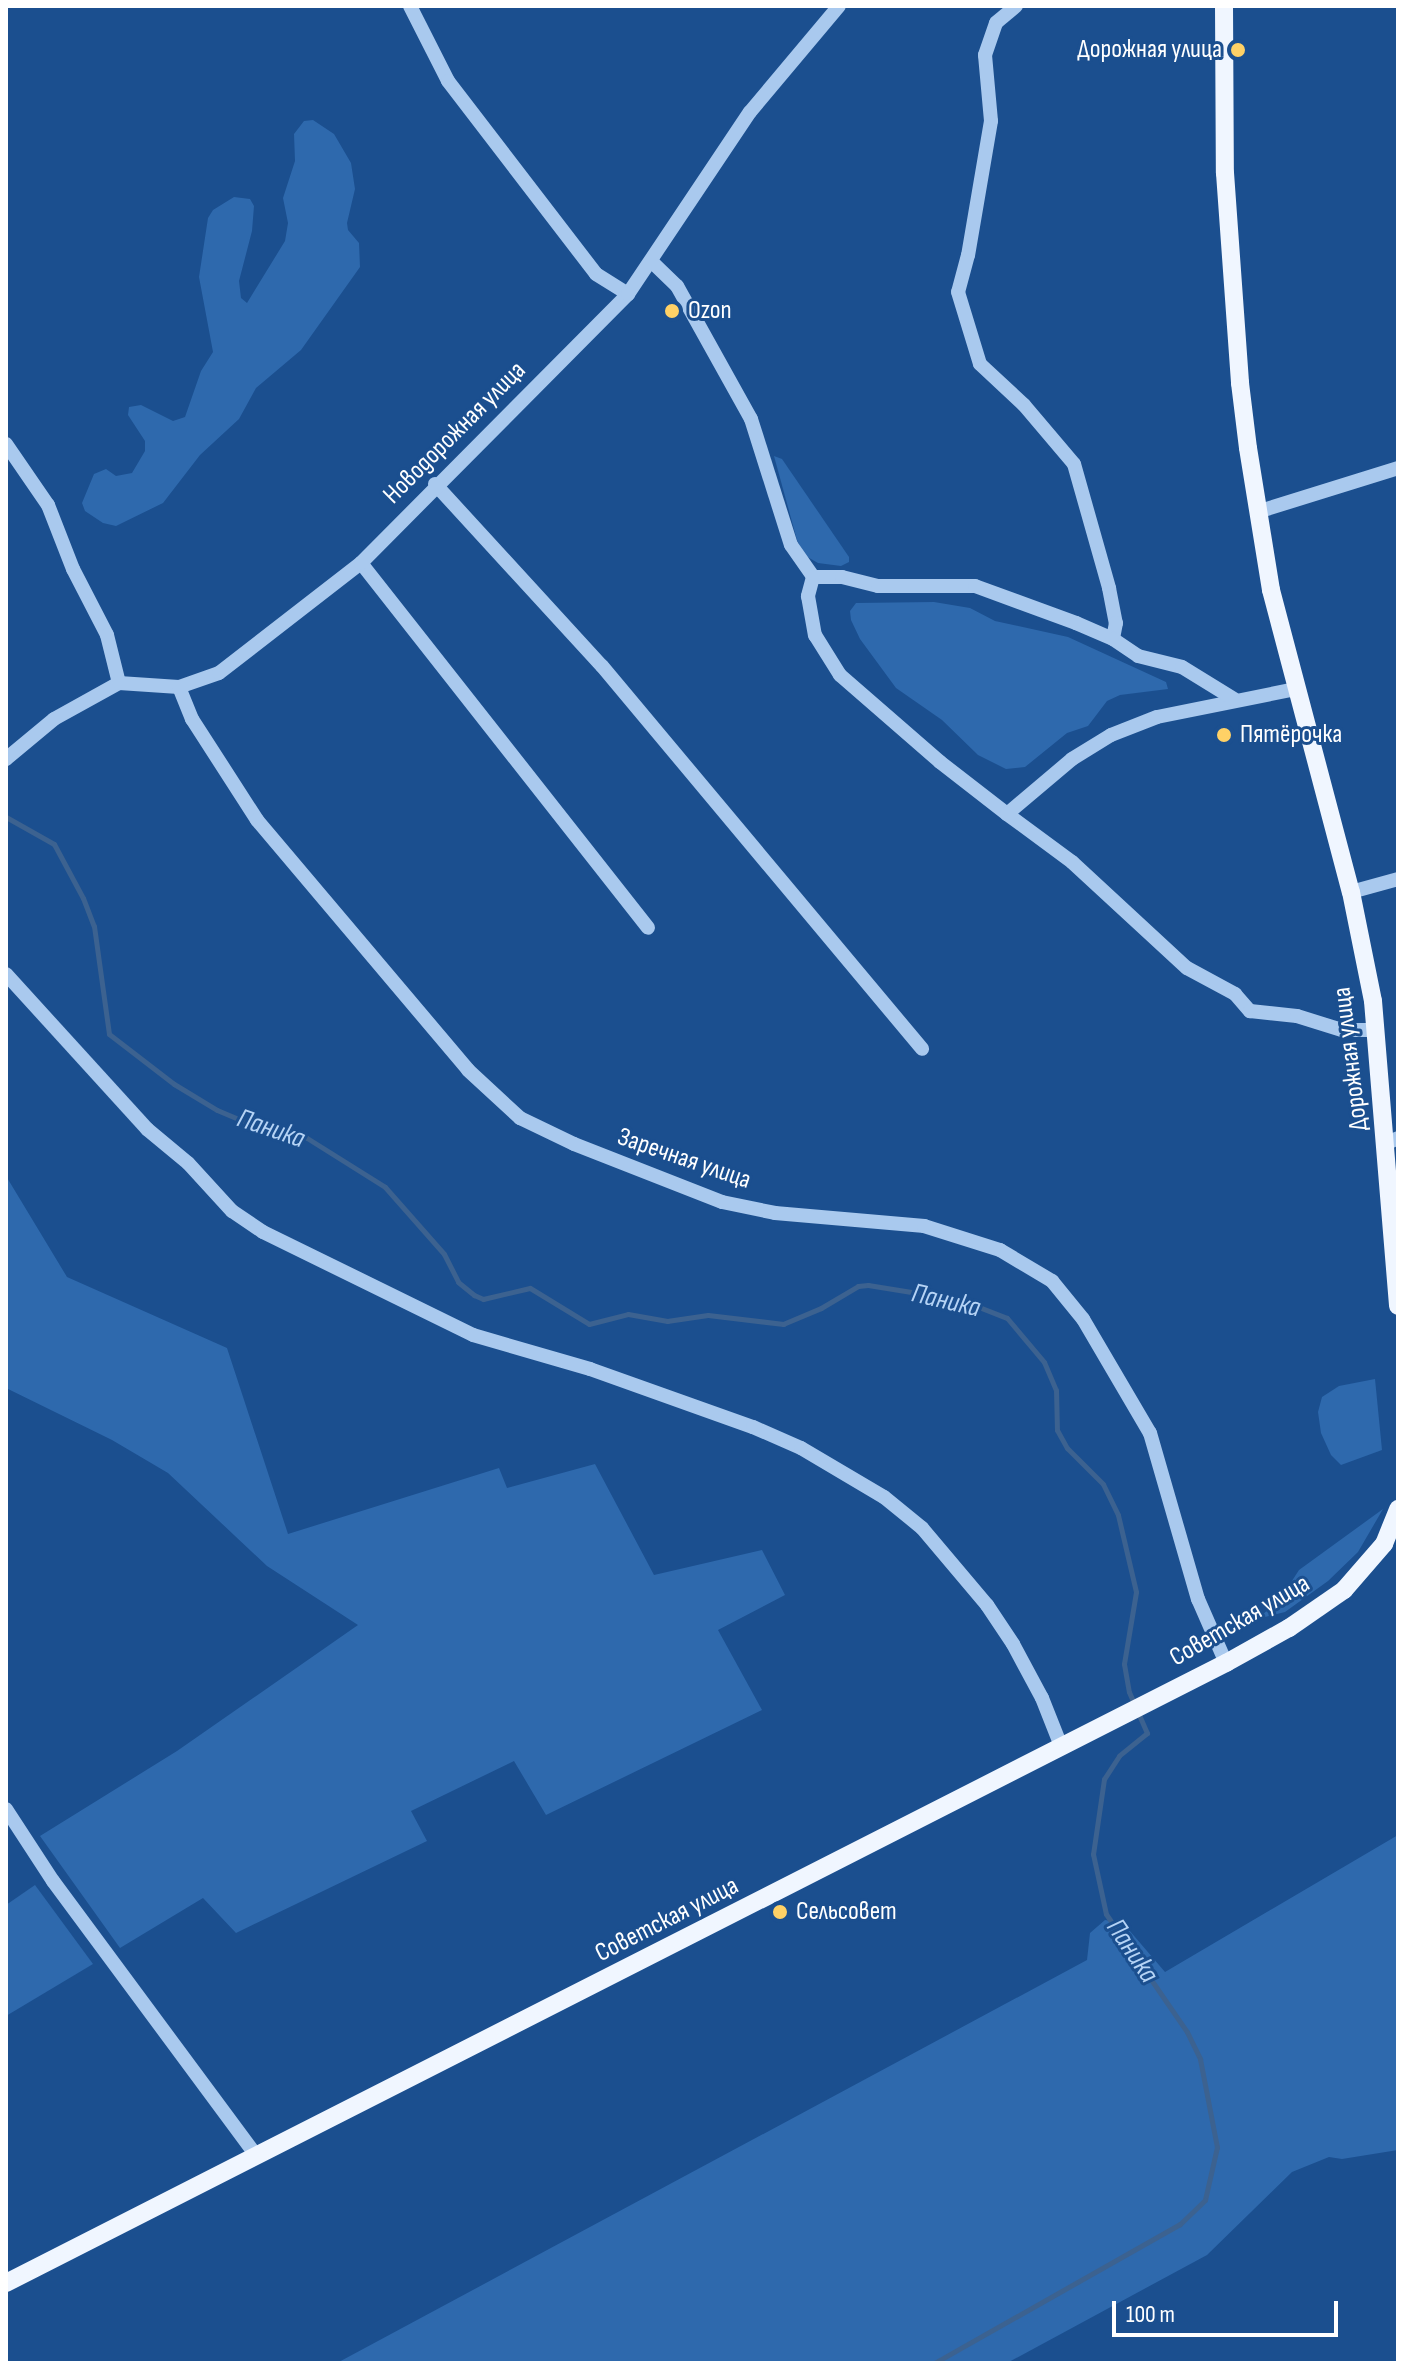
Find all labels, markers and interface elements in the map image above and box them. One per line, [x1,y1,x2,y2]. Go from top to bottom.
place label: Дорожная улица [1077,34,1222,66]
marker: Дорожная улица [1229,41,1247,59]
place label: Ozon [688,295,732,327]
marker: Ozon [663,302,681,320]
street label: Новодорожная улица [377,355,533,511]
place label: Пятёрочка [1240,719,1342,751]
marker: Пятёрочка [1215,726,1233,744]
street label: Дорожная улица [1327,985,1375,1133]
water label: Паника [233,1102,309,1156]
street label: Заречная улица [613,1122,755,1196]
water label: Паника [908,1277,984,1325]
street label: Советская улица [1165,1568,1315,1674]
street label: Советская улица [590,1871,744,1969]
place label: Сельсовет [796,1896,897,1928]
marker: Сельсовет [771,1903,789,1921]
water label: Паника [1099,1913,1165,1989]
scale bar [1116,2285,1342,2335]
text: 100 m [1126,2300,1175,2329]

